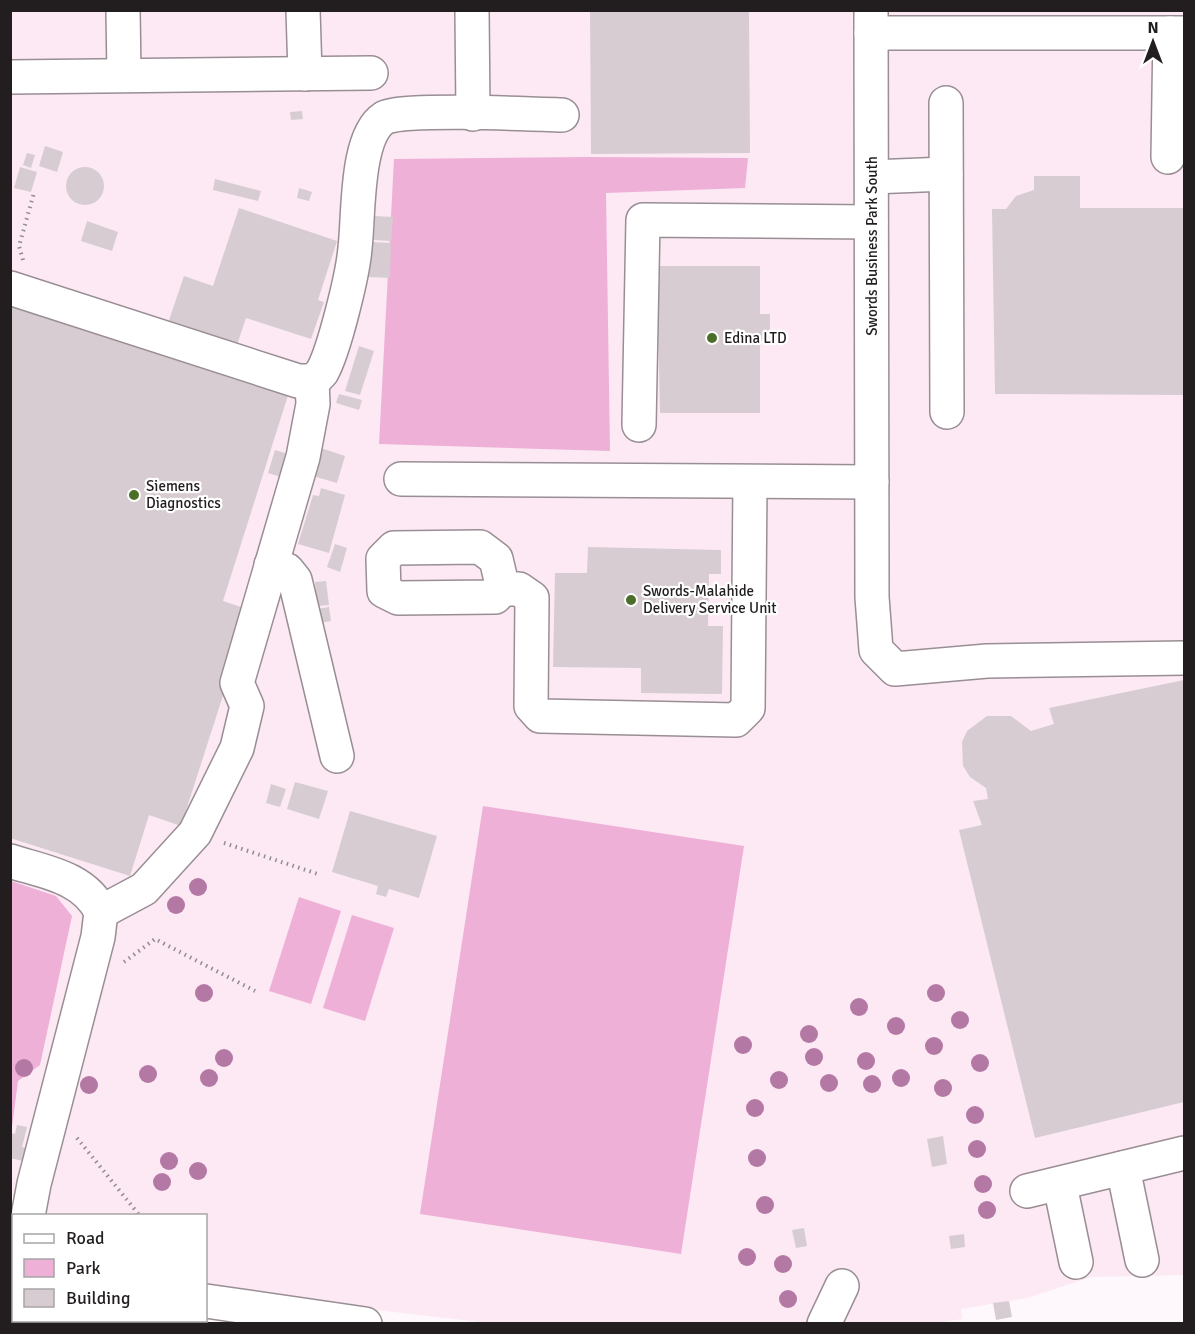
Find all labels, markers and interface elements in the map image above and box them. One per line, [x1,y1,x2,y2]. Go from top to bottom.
north arrow [1123,12,1183,72]
text: N [1147,18,1159,38]
street label: Swords Business Park South [863,156,881,336]
place label: Edina LTD [724,329,787,347]
marker: Edina LTD [705,331,719,345]
place label: Siemens Diagnostics [146,477,221,512]
marker: Siemens Diagnostics [127,488,141,502]
place label: Swords-Malahide Delivery Service Unit [643,582,777,617]
marker: Swords-Malahide Delivery Service Unit [624,593,638,607]
legend [12,1214,207,1322]
text: Road [66,1227,105,1249]
text: Park [66,1257,101,1279]
text: Building [66,1287,130,1309]

